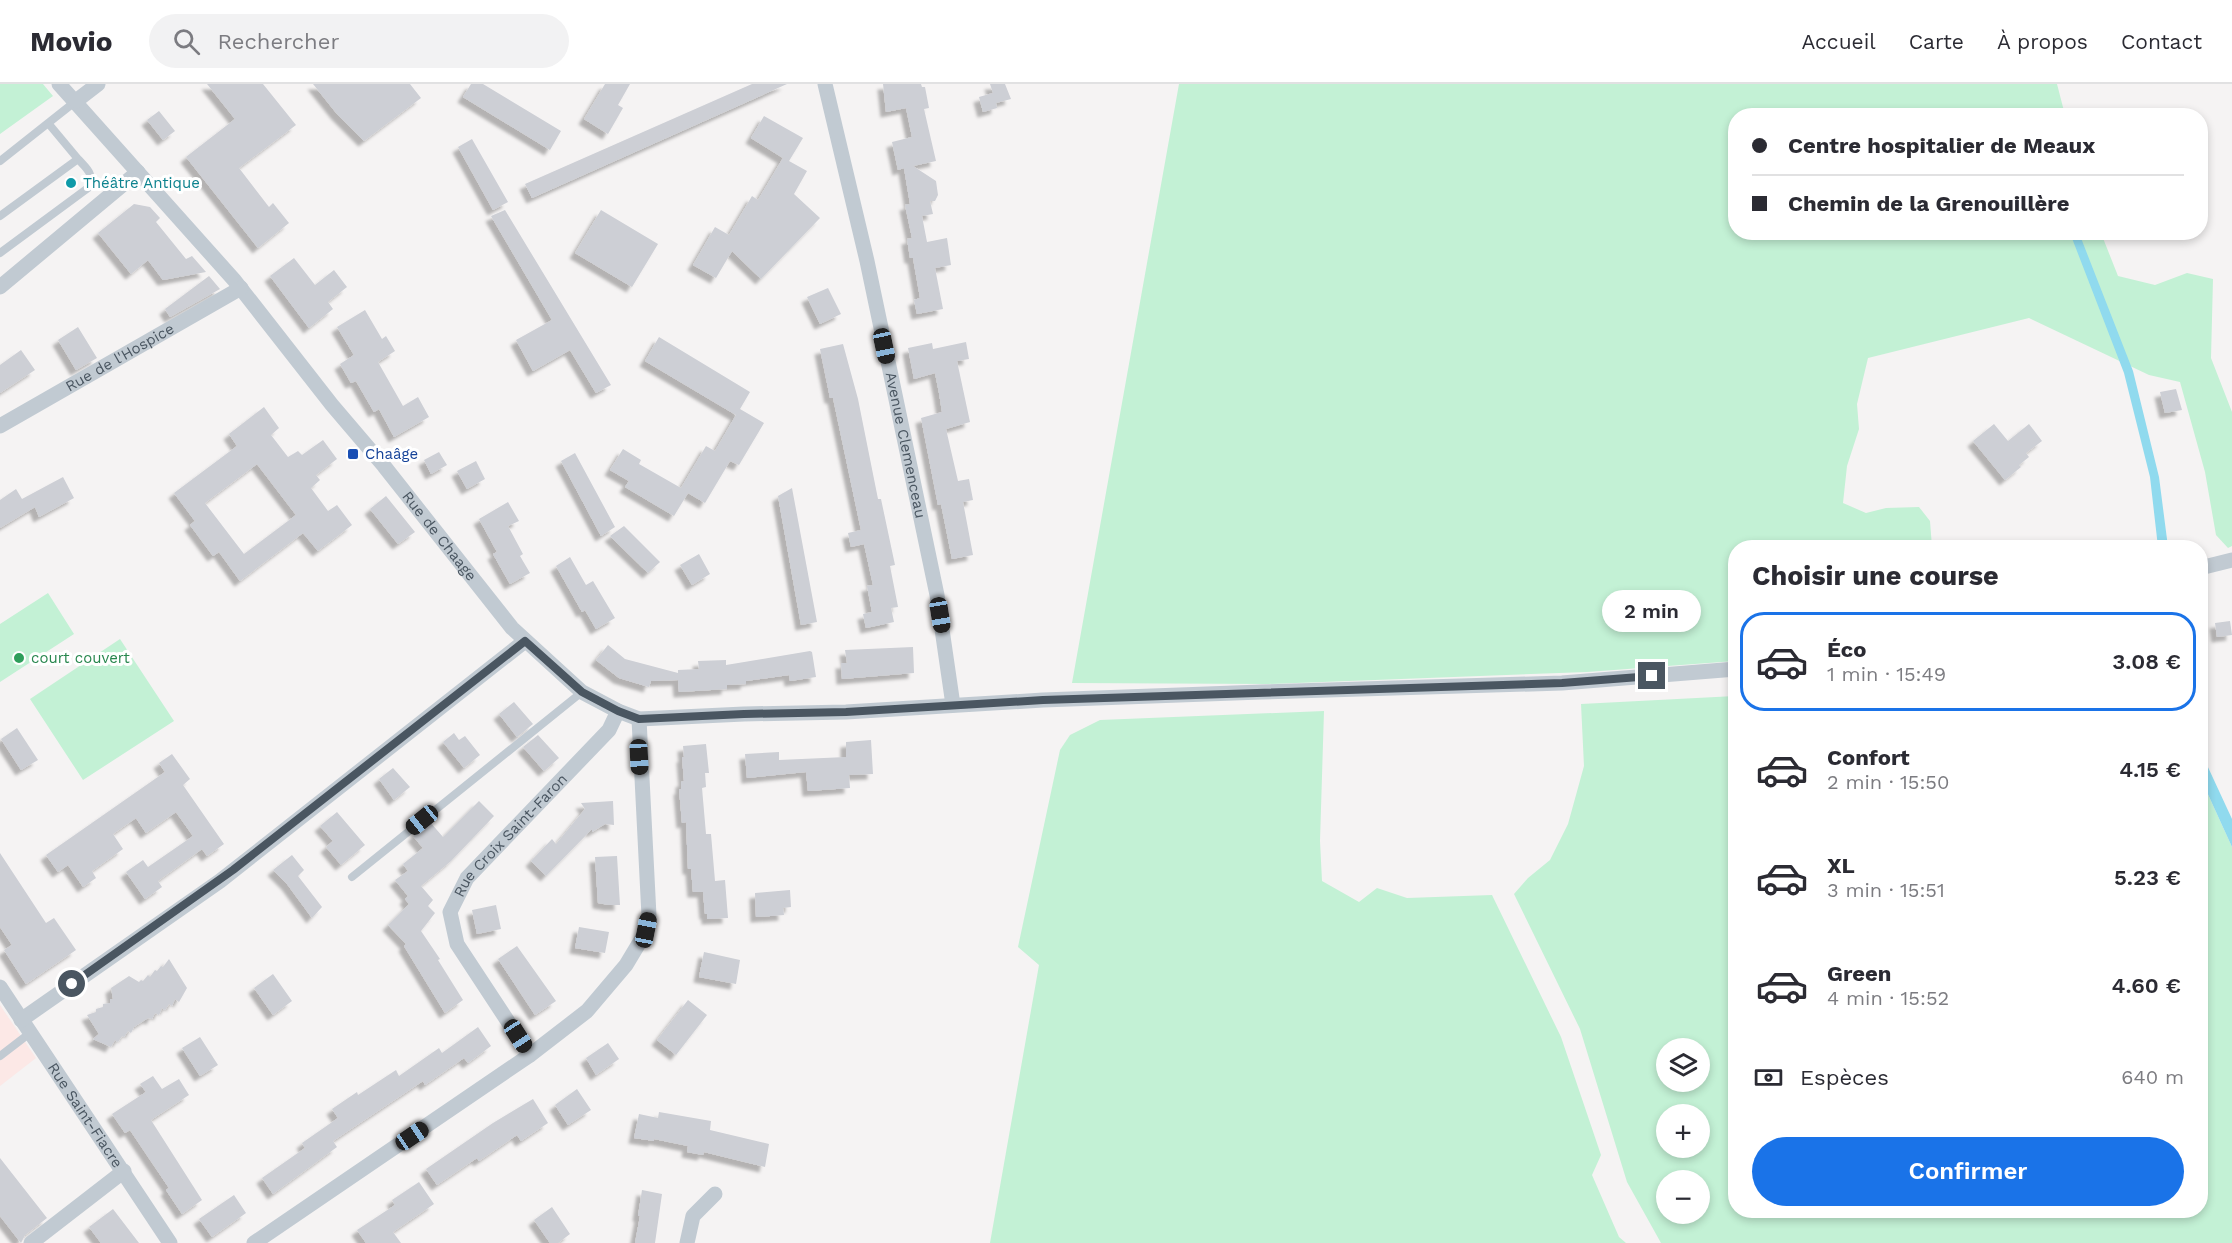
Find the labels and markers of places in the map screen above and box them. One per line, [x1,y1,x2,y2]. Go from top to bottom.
place label: Théâtre Antique [83,174,200,192]
marker: Théâtre Antique [64,176,78,190]
place label: Chaâge [365,445,418,463]
marker: Chaâge [346,447,360,461]
place label: court couvert [31,649,131,667]
marker: court couvert [12,651,26,665]

